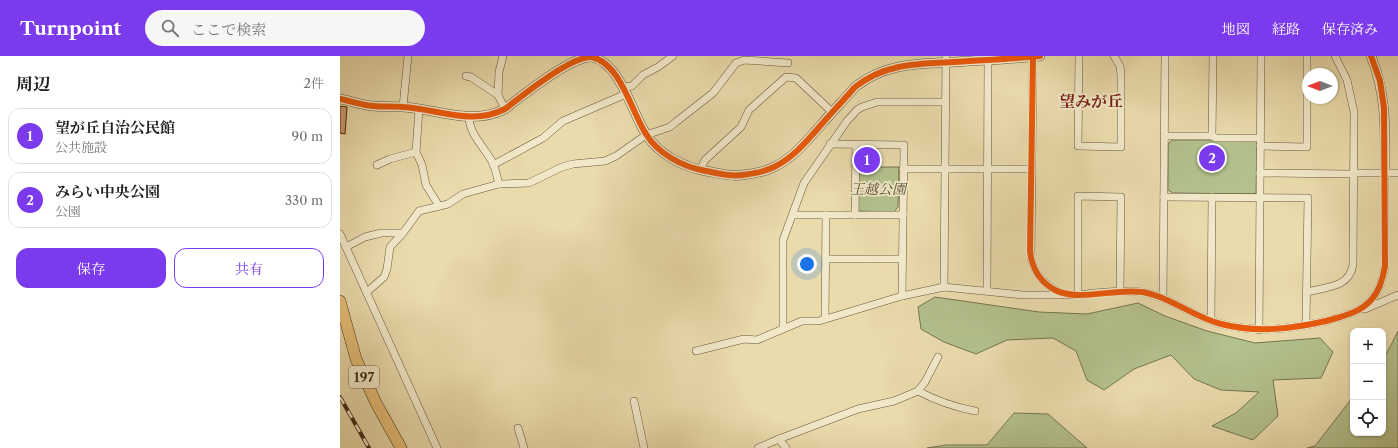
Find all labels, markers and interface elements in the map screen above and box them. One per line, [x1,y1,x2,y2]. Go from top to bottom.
search box [145,10,425,46]
text: Turnpoint [20,17,121,40]
icon: search [159,17,181,39]
text: ここで検索 [191,20,266,39]
text: 地図 [1222,20,1250,38]
text: 経路 [1272,20,1300,38]
text: 保存済み [1322,20,1378,38]
north arrow [1302,68,1338,104]
text: 周辺 [16,74,50,94]
text: 2件 [304,75,324,91]
district label: 望みが丘 [1059,91,1123,111]
text: 望が丘自治公民館 [55,118,175,137]
text: 1 [27,128,33,144]
text: 90 m [292,128,323,144]
text: 公共施設 [55,139,107,155]
pin: 2 [1199,143,1225,173]
pin: 1 [854,145,880,175]
park label: 王越公園 [850,180,908,198]
text: みらい中央公園 [55,182,160,201]
text: 2 [26,192,34,208]
text: 330 m [285,192,323,208]
text: 公園 [55,203,81,219]
button: 保存 [16,248,166,288]
button: 共有 [174,248,324,288]
your location [797,254,817,274]
map controls [1350,328,1386,436]
button: + [1350,328,1386,364]
button: − [1350,364,1386,400]
road number: 197 [349,366,379,388]
button: locate [1350,400,1386,436]

